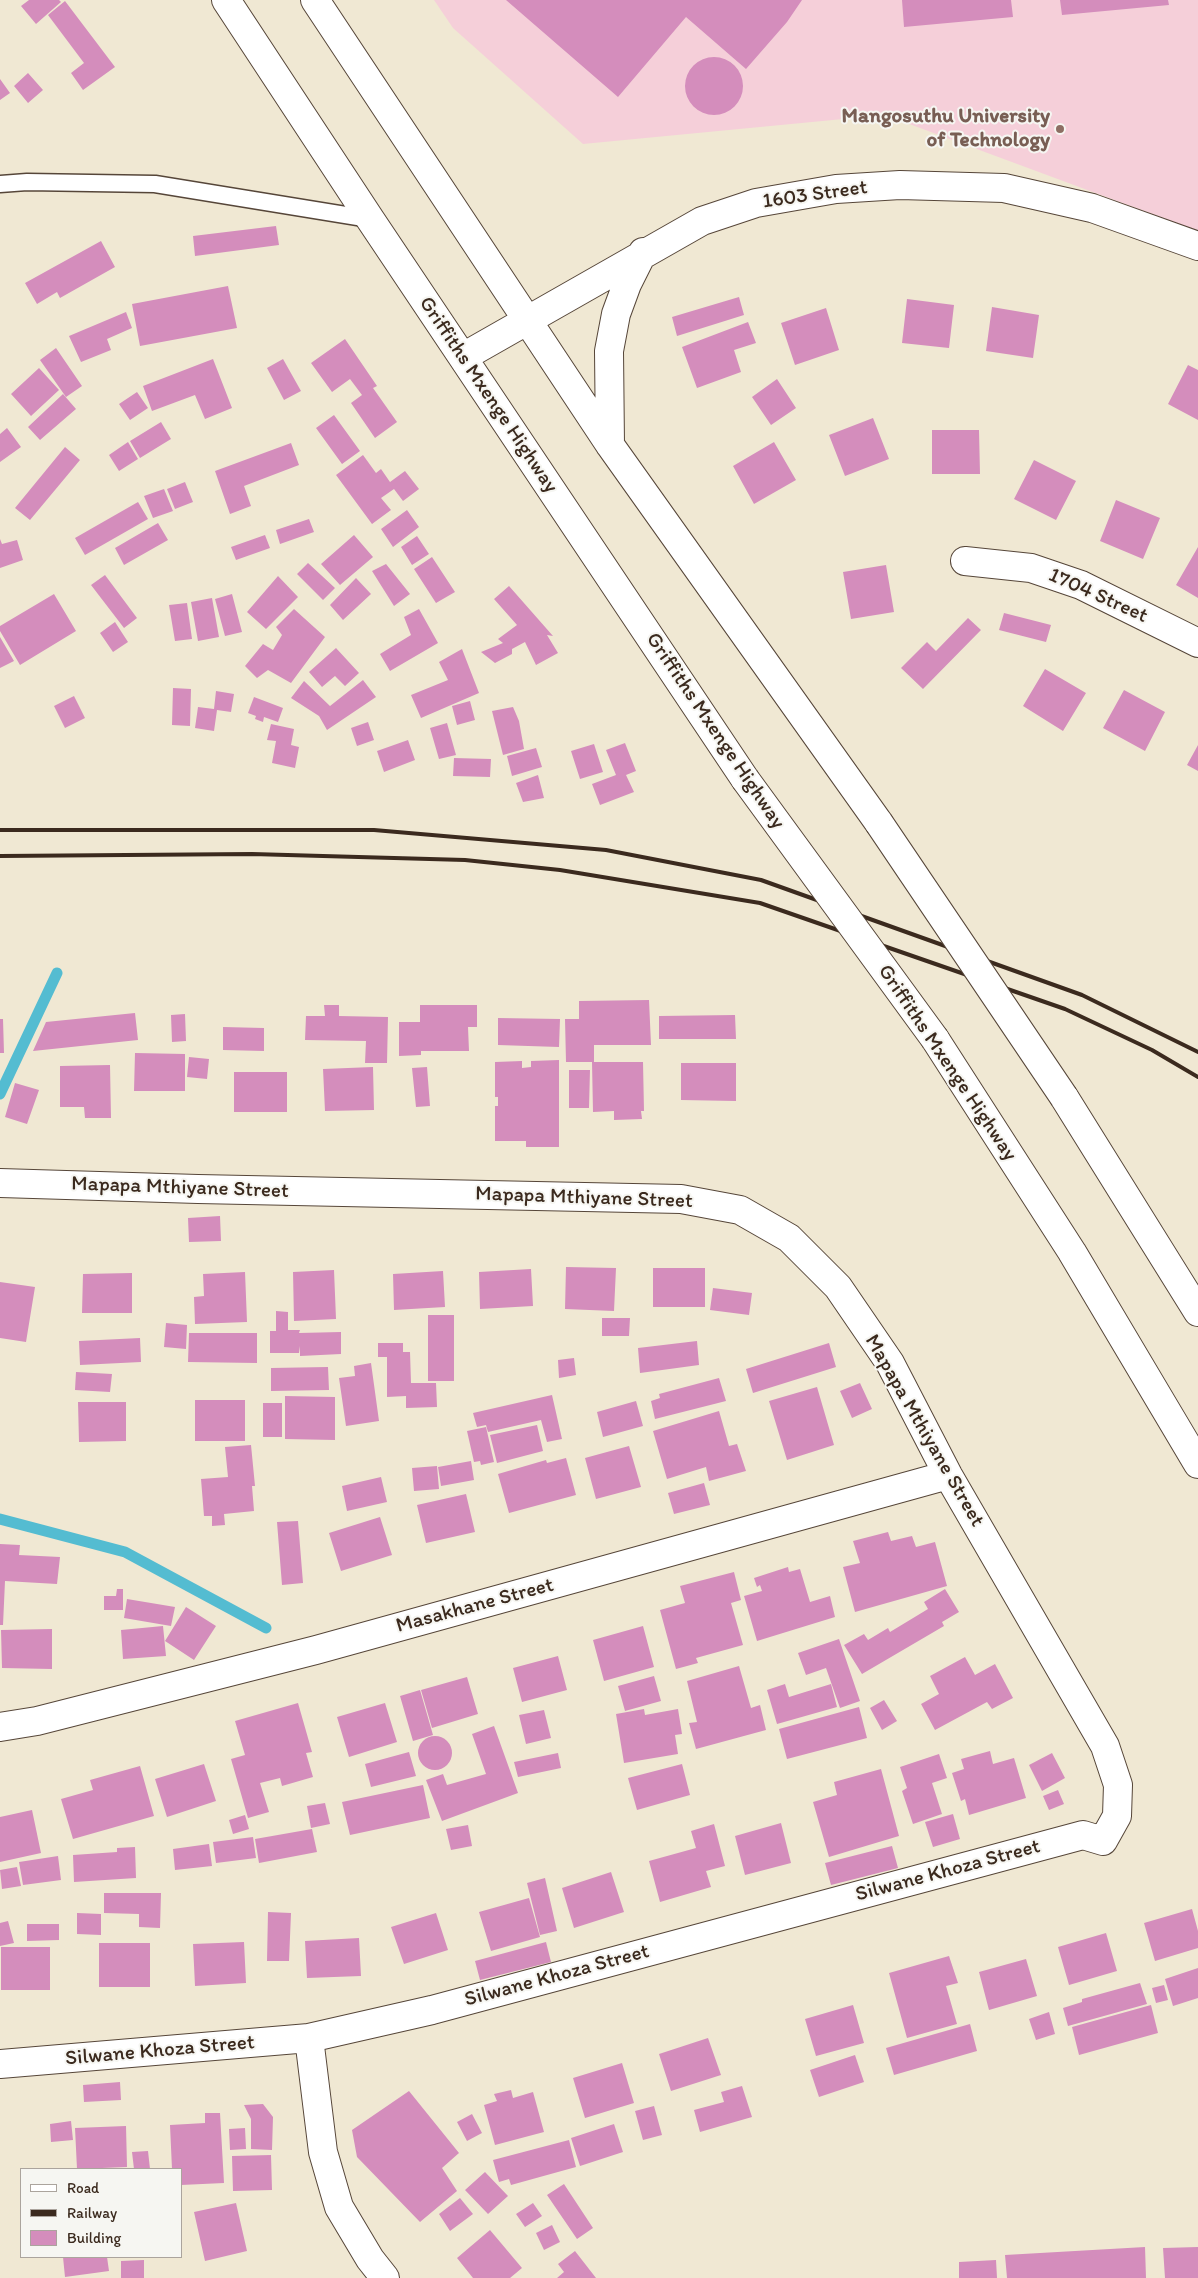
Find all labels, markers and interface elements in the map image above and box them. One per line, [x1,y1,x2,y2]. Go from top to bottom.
place label: Mangosuthu University of Technology [842,104,1050,154]
marker: Mangosuthu University of Technology [1054,123,1066,135]
street label: 1603 Street [761,175,869,215]
street label: Griffiths Mxenge Highway [413,292,563,498]
street label: 1704 Street [1044,563,1152,629]
street label: Griffiths Mxenge Highway [640,628,790,834]
street label: Griffiths Mxenge Highway [872,960,1022,1166]
street label: Mapapa Mthiyane Street [71,1172,289,1204]
street label: Mapapa Mthiyane Street [475,1182,693,1214]
street label: Mapapa Mthiyane Street [859,1330,989,1532]
street label: Masakhane Street [393,1573,557,1639]
street label: Silwane Khoza Street [853,1834,1043,1908]
street label: Silwane Khoza Street [462,1939,652,2013]
street label: Silwane Khoza Street [64,2030,256,2072]
legend [20,2168,182,2258]
text: Road [67,2179,99,2197]
text: Railway [67,2204,117,2222]
text: Building [67,2229,121,2247]

